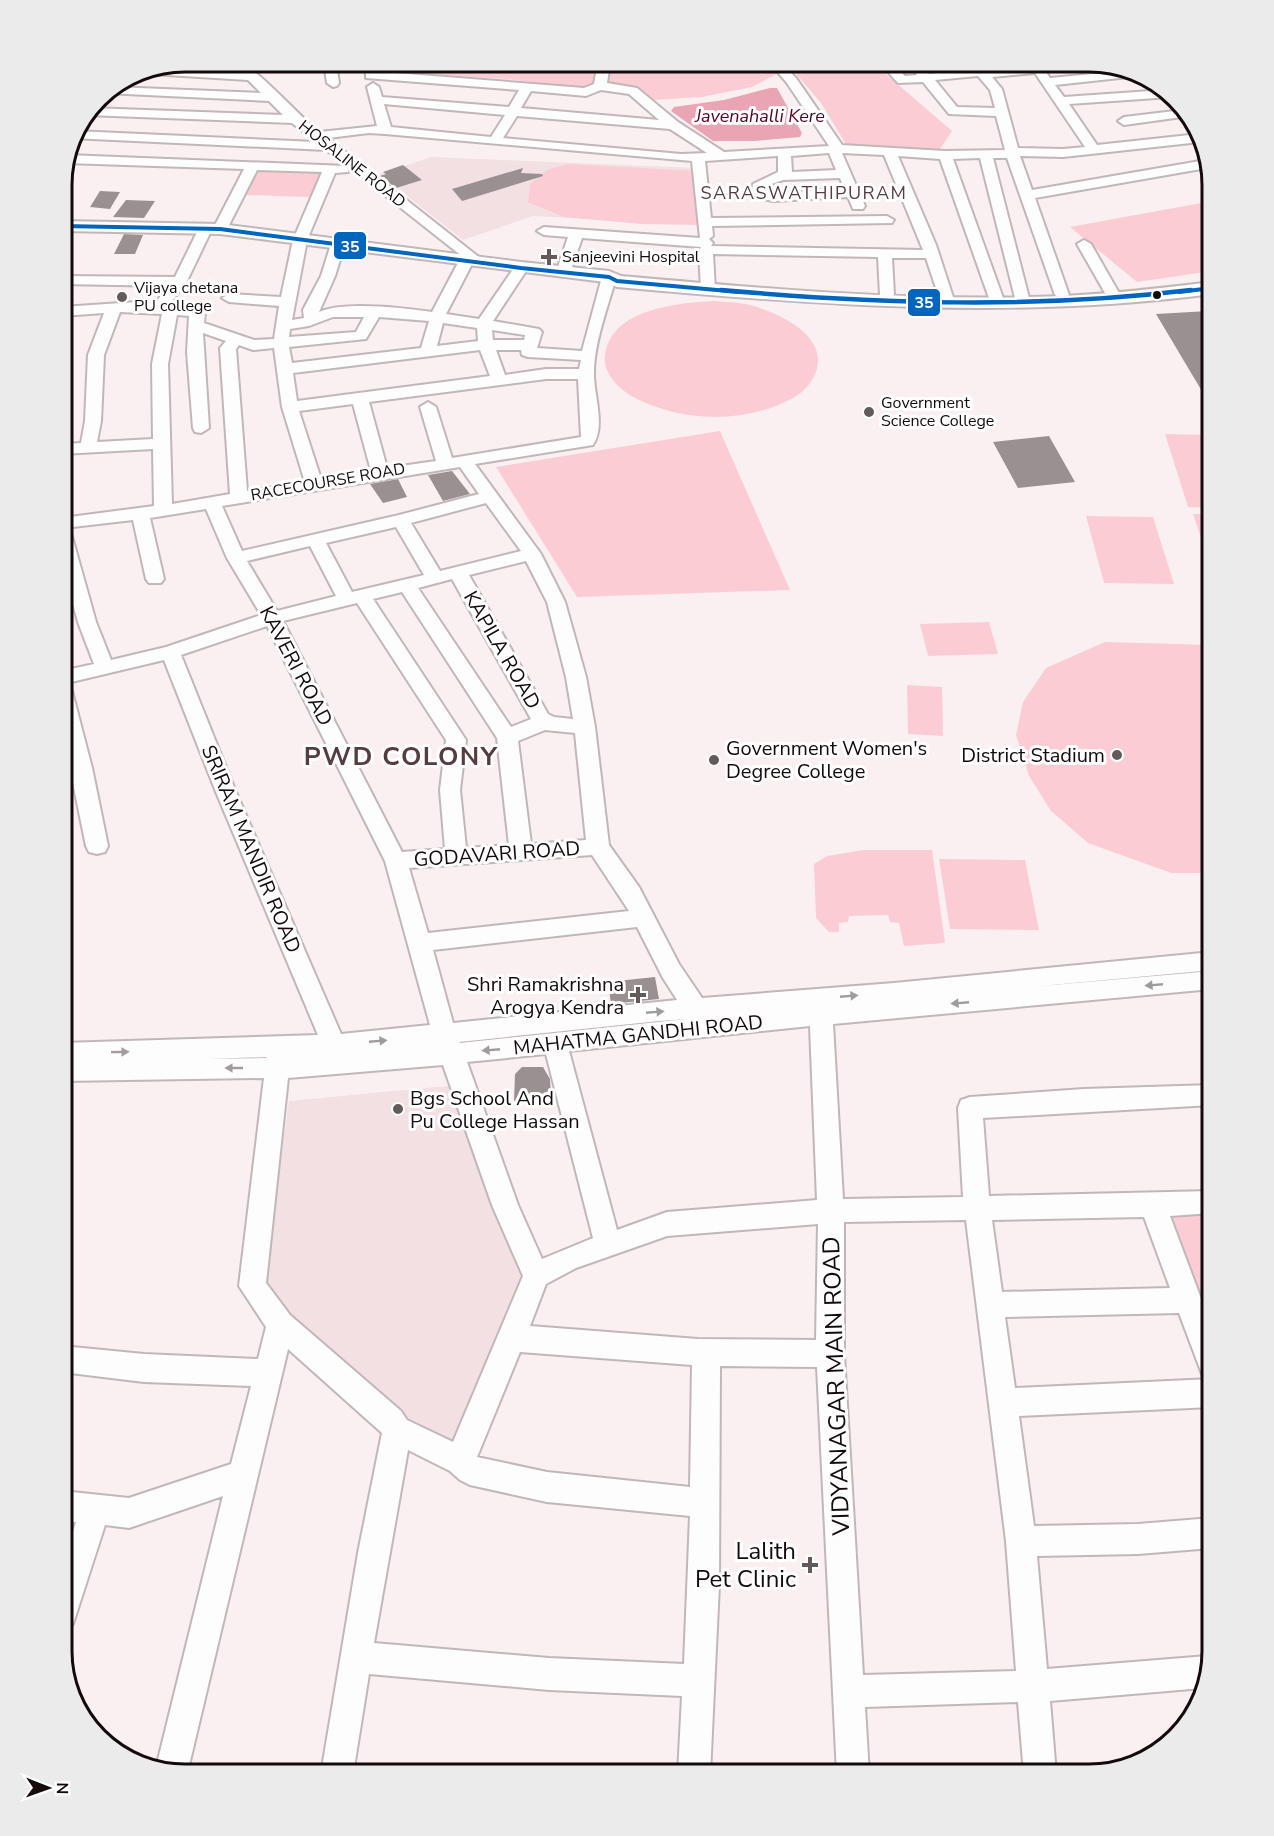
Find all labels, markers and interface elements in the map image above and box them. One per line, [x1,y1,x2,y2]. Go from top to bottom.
water label: Javenahalli Kere [694,104,825,128]
street label: HOSALINE ROAD [294,115,410,213]
district label: SARASWATHIPURAM [701,181,907,205]
line badge: 35 [333,231,367,260]
text: 35 [340,236,360,258]
place label: Sanjeevini Hospital [562,246,700,268]
marker: Sanjeevini Hospital [540,248,558,266]
place label: Vijaya chetana PU college [133,277,238,317]
line badge: 35 [907,288,941,317]
unlabelled marker [1151,289,1163,301]
marker: Vijaya chetana PU college [115,290,129,304]
text: 35 [914,292,934,314]
place label: Government Science College [881,392,994,432]
marker: Government Science College [862,405,876,419]
street label: RACECOURSE ROAD [249,458,407,506]
street label: KAPILA ROAD [457,586,547,714]
street label: KAVERI ROAD [253,601,339,731]
place label: Government Women's Degree College [726,735,927,785]
district label: PWD COLONY [304,739,498,774]
street label: SRIRAM MANDIR ROAD [195,741,307,957]
place label: District Stadium [961,742,1105,769]
marker: District Stadium [1110,748,1124,762]
marker: Government Women's Degree College [707,753,721,767]
street label: GODAVARI ROAD [413,835,581,873]
place label: Shri Ramakrishna Arogya Kendra [467,971,624,1021]
one-way arrow [1145,980,1164,989]
marker: Shri Ramakrishna Arogya Kendra [629,986,647,1004]
one-way arrow [840,991,859,1001]
one-way arrow [951,998,970,1008]
one-way arrow [646,1007,665,1017]
street label: MAHATMA GANDHI ROAD [512,1008,764,1062]
one-way arrow [368,1036,387,1046]
one-way arrow [482,1046,501,1055]
one-way arrow [111,1047,130,1057]
one-way arrow [225,1063,244,1073]
place label: Bgs School And Pu College Hassan [410,1085,580,1135]
marker: Bgs School And Pu College Hassan [391,1102,405,1116]
street label: VIDYANAGAR MAIN ROAD [815,1236,857,1537]
place label: Lalith Pet Clinic [695,1535,796,1595]
marker: Lalith Pet Clinic [801,1556,819,1574]
north arrow [18,1758,78,1818]
text: N [51,1782,73,1794]

